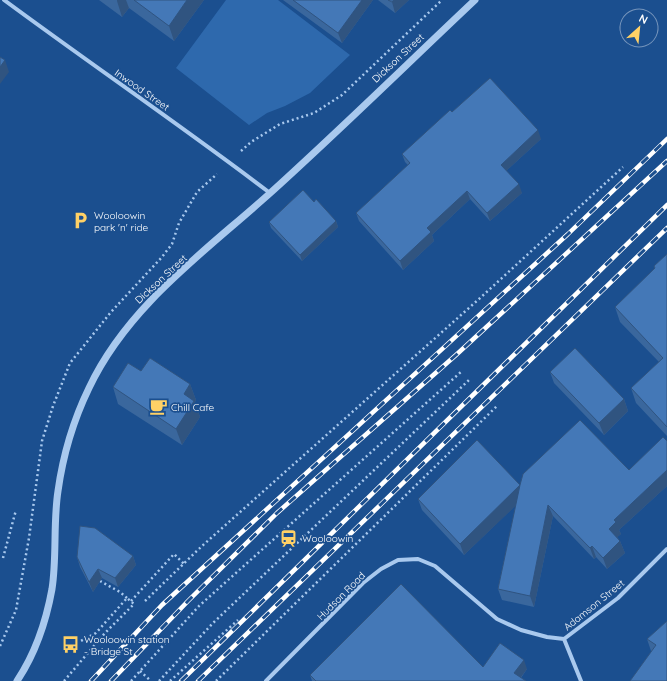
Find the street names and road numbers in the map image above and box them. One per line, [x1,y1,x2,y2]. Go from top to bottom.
street label: Dickson Street [369,30,427,85]
street label: Inwood Street [112,66,172,114]
street label: Dickson Street [132,251,190,306]
street label: Hudson Road [314,569,368,623]
street label: Adamson Street [561,576,627,633]

